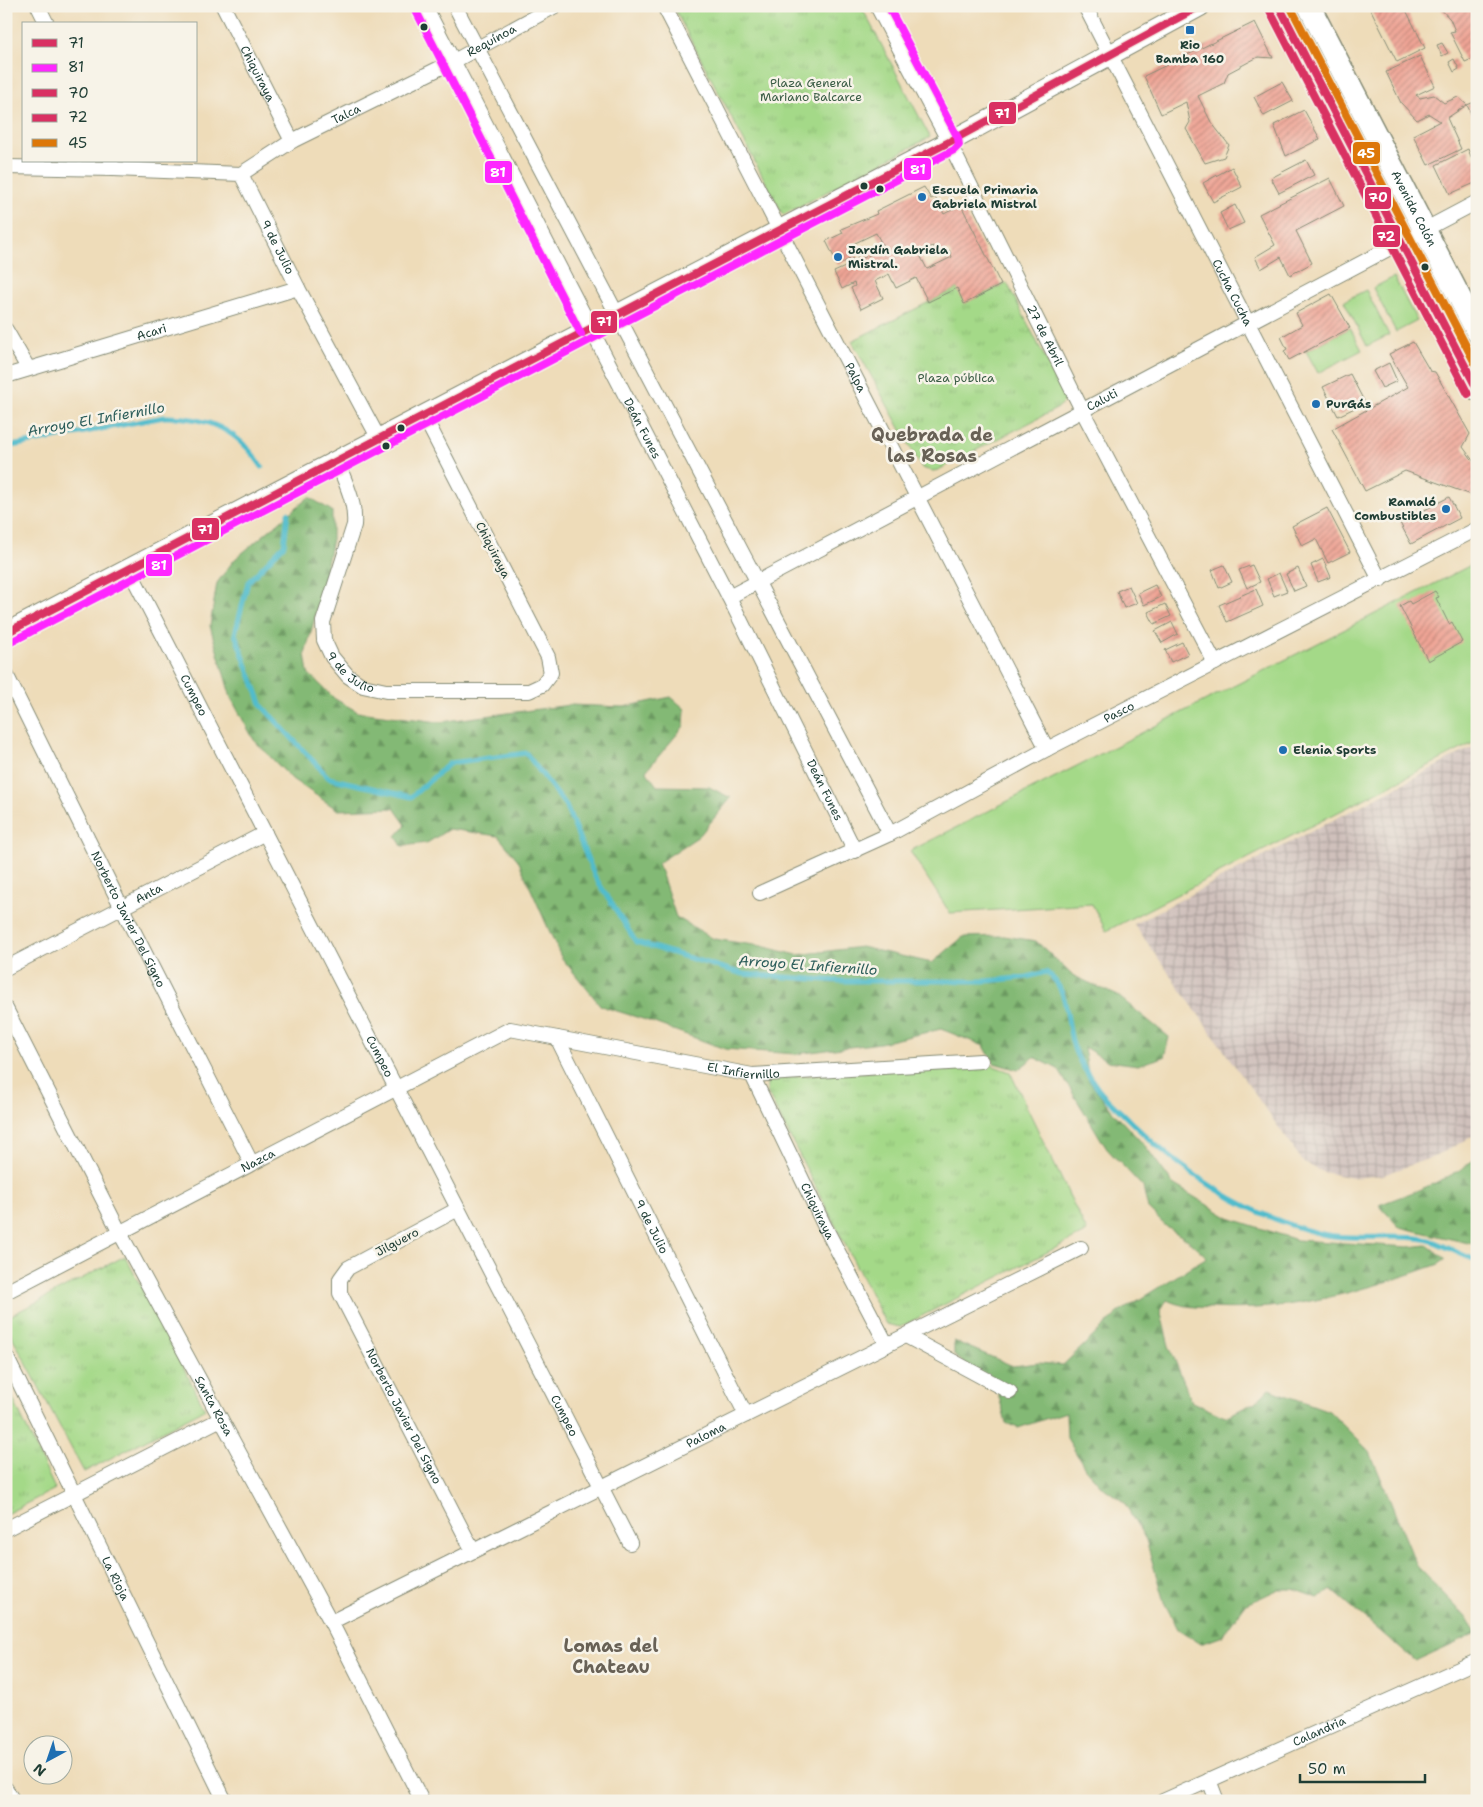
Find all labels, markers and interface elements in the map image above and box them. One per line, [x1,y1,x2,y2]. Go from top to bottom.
street label: Requínoa [464,20,519,61]
legend [22,22,198,162]
unlabelled marker [419,22,429,32]
marker: Rio Bamba 160 [1184,24,1196,36]
text: 71 [68,33,84,53]
place label: Rio Bamba 160 [1156,37,1224,67]
street label: Chiquiraya [237,43,279,105]
text: 81 [68,57,84,77]
park label: Plaza General Mariano Balcarce [760,75,862,105]
text: 70 [68,83,89,103]
street label: Talca [329,100,364,128]
line badge: 71 [988,101,1017,125]
text: 71 [994,104,1010,122]
text: 72 [68,107,88,127]
text: 45 [68,133,87,153]
line badge: 45 [1352,141,1381,165]
text: 45 [1357,144,1375,162]
line badge: 81 [903,157,932,181]
line badge: 81 [484,160,513,184]
text: 81 [910,160,926,178]
text: 81 [490,163,506,181]
street label: Avenida Colón [1387,168,1440,249]
unlabelled marker [859,181,869,191]
place label: Escuela Primaria Gabriela Mistral [932,182,1039,212]
unlabelled marker [875,184,885,194]
line badge: 70 [1364,186,1392,210]
text: 70 [1368,188,1388,206]
marker: Escuela Primaria Gabriela Mistral [916,191,928,203]
street label: 9 de Julio [257,217,298,277]
line badge: 72 [1372,224,1401,248]
text: 72 [1377,227,1396,245]
place label: Jardín Gabriela Mistral. [848,242,949,272]
marker: Jardín Gabriela Mistral. [832,251,844,263]
street label: Cucha Cucha [1208,256,1256,329]
unlabelled marker [1420,262,1430,272]
street label: 27 de Abril [1023,302,1067,369]
line badge: 71 [590,310,618,334]
text: 71 [596,312,612,330]
street label: Acari [135,320,168,344]
street label: Palpa [841,360,870,396]
park label: Plaza pública [917,370,995,386]
street label: Caluti [1084,385,1121,415]
street label: Deán Funes [620,395,665,462]
place label: PurGás [1326,396,1371,412]
water label: Arroyo El Infiernillo [26,398,166,440]
marker: PurGás [1310,398,1322,410]
unlabelled marker [396,423,406,433]
district label: Quebrada de las Rosas [871,423,993,468]
unlabelled marker [381,441,391,451]
place label: Ramaló Combustibles [1354,494,1436,524]
marker: Ramaló Combustibles [1440,503,1452,515]
line badge: 71 [191,517,220,541]
street label: Chiquiraya [472,519,514,581]
text: 71 [197,520,213,538]
line badge: 81 [145,553,173,577]
text: 81 [151,556,167,574]
street label: 9 de Julio [323,649,376,696]
street label: Cumpeo [177,672,211,719]
street label: Pasco [1101,698,1137,727]
place label: Elenia Sports [1293,742,1376,758]
marker: Elenia Sports [1277,744,1289,756]
street label: Deán Funes [803,757,847,823]
street label: Norberto Javier Del Signo [87,848,169,990]
street label: Anta [133,880,165,907]
water label: Arroyo El Infiernillo [738,951,878,979]
street label: Cumpeo [362,1033,397,1080]
street label: El Infiernillo [706,1059,780,1083]
street label: Nazca [238,1145,278,1176]
street label: Chiquiraya [797,1180,838,1243]
street label: 9 de Julio [631,1197,672,1257]
street label: Jilguero [373,1224,421,1260]
street label: Norberto Javier Del Signo [362,1346,445,1487]
street label: Santa Rosa [191,1373,237,1439]
street label: Cumpeo [547,1392,582,1439]
street label: Paloma [683,1418,729,1452]
street label: La Rioja [98,1554,133,1604]
district label: Lomas del Chateau [564,1634,658,1679]
street label: Calandria [1290,1712,1349,1750]
north arrow [22,1734,72,1784]
scale bar [1300,1752,1426,1784]
text: N [30,1759,50,1780]
text: 50 m [1308,1759,1346,1779]

